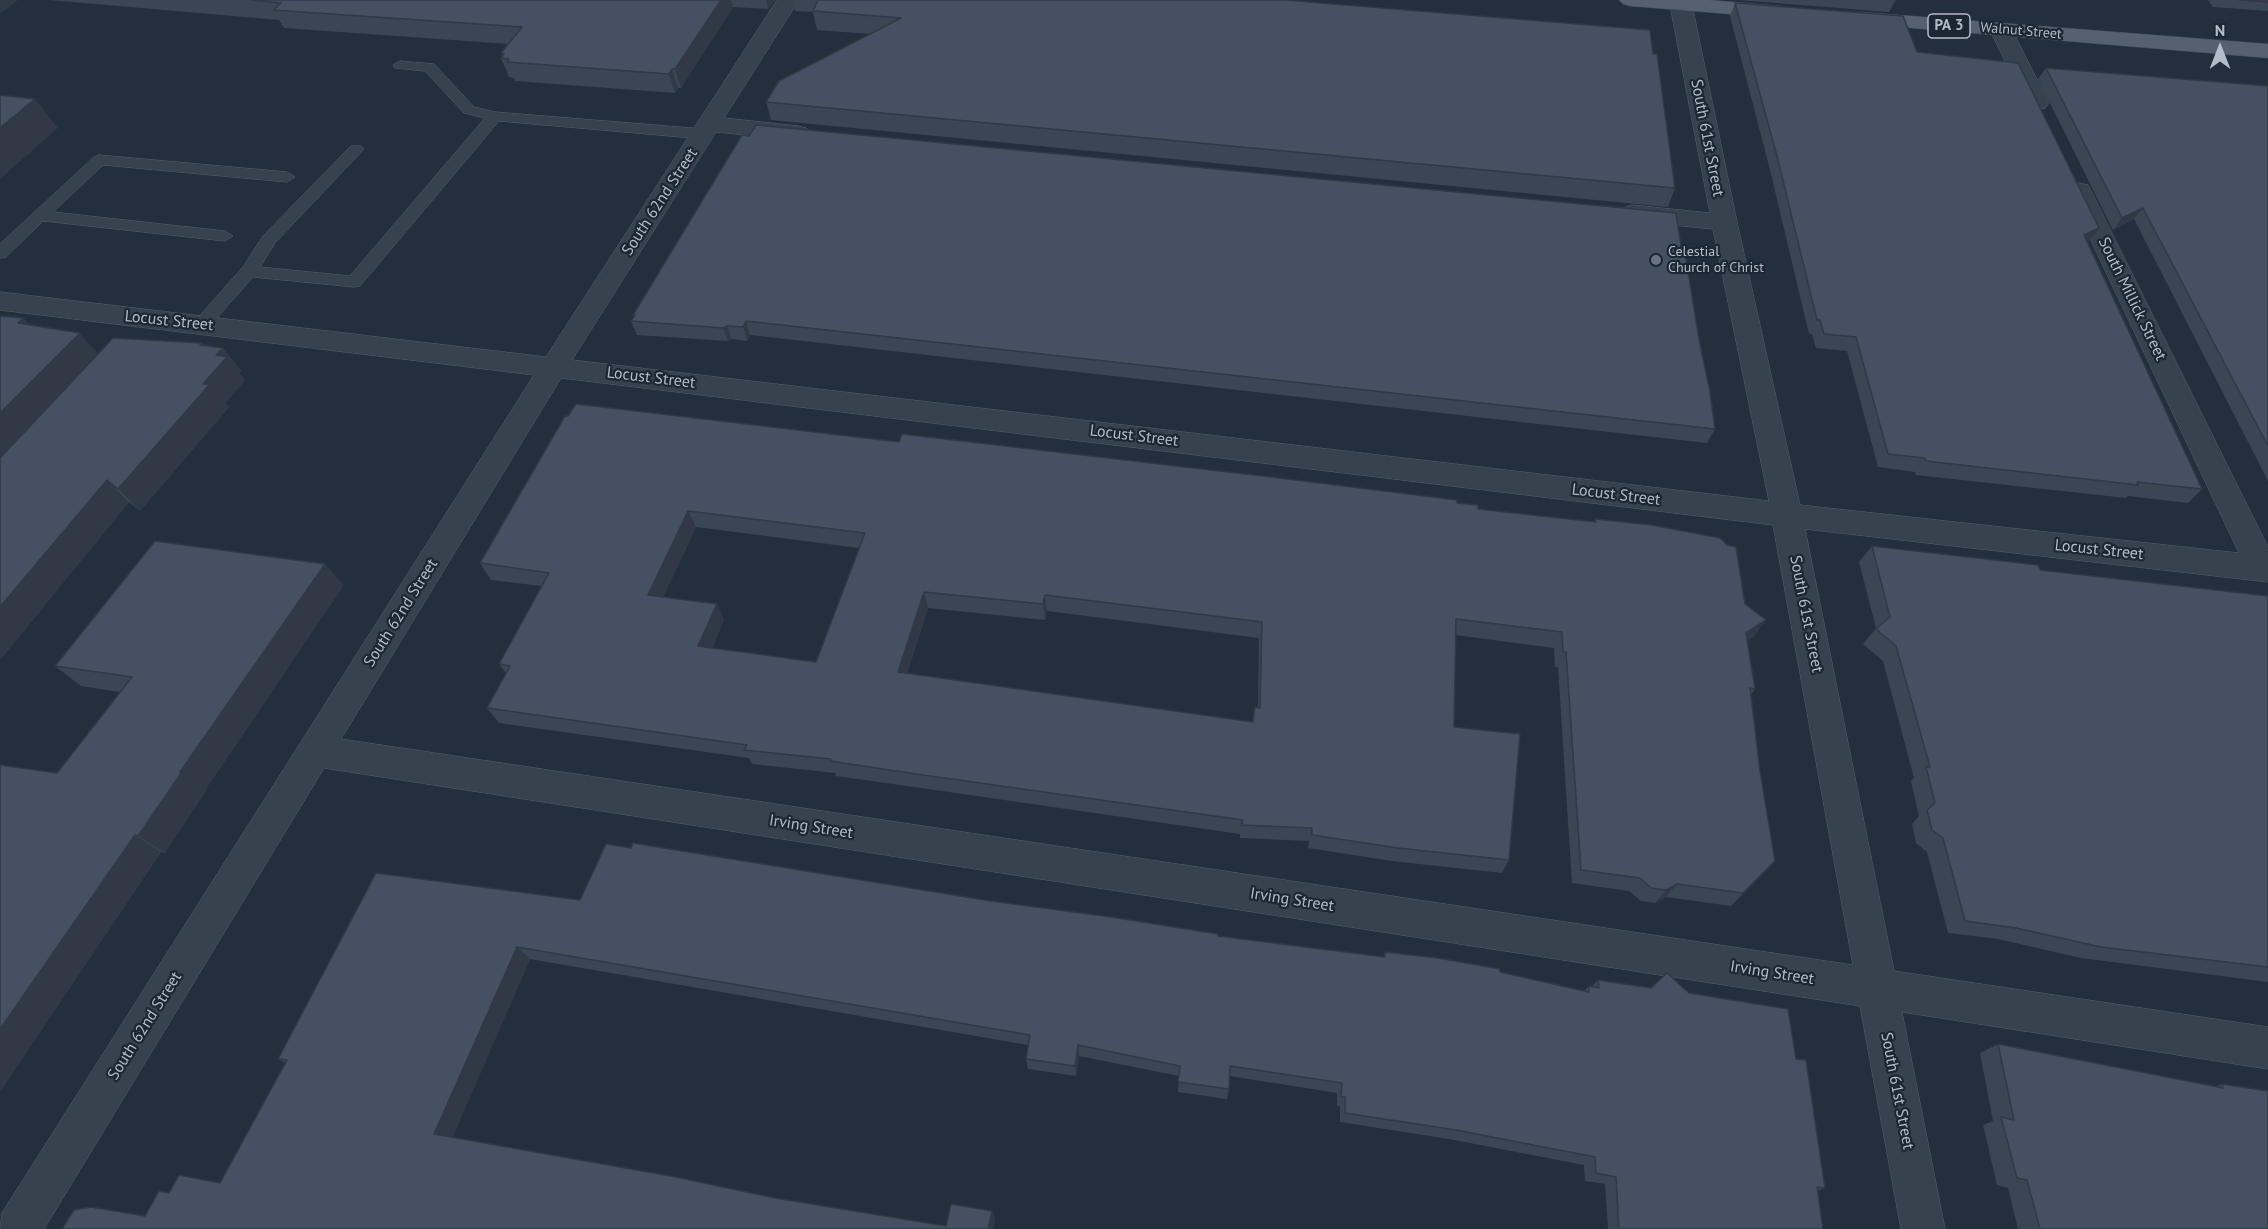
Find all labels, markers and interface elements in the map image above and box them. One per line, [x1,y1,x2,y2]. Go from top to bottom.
road number: PA 3 [1928,14,1970,38]
north arrow [2190,18,2250,78]
street label: Walnut Street [1980,19,2062,43]
text: N [2215,20,2225,40]
street label: South 61st Street [1686,78,1728,198]
street label: South 62nd Street [618,145,702,259]
street label: South Millick Street [2094,234,2170,364]
place label: Celestial Church of Christ [1668,244,1764,276]
marker: Celestial Church of Christ [1649,253,1663,267]
street label: Locust Street [124,307,214,335]
street label: Locust Street [606,363,696,393]
street label: Locust Street [1089,421,1179,451]
street label: Locust Street [1571,480,1661,510]
street label: Locust Street [2054,536,2144,564]
street label: South 61st Street [1785,554,1827,674]
street label: South 62nd Street [360,555,442,671]
street label: Irving Street [768,811,854,843]
street label: Irving Street [1249,884,1335,916]
street label: Irving Street [1729,957,1815,989]
street label: South 62nd Street [104,968,186,1084]
street label: South 61st Street [1876,1031,1918,1151]

